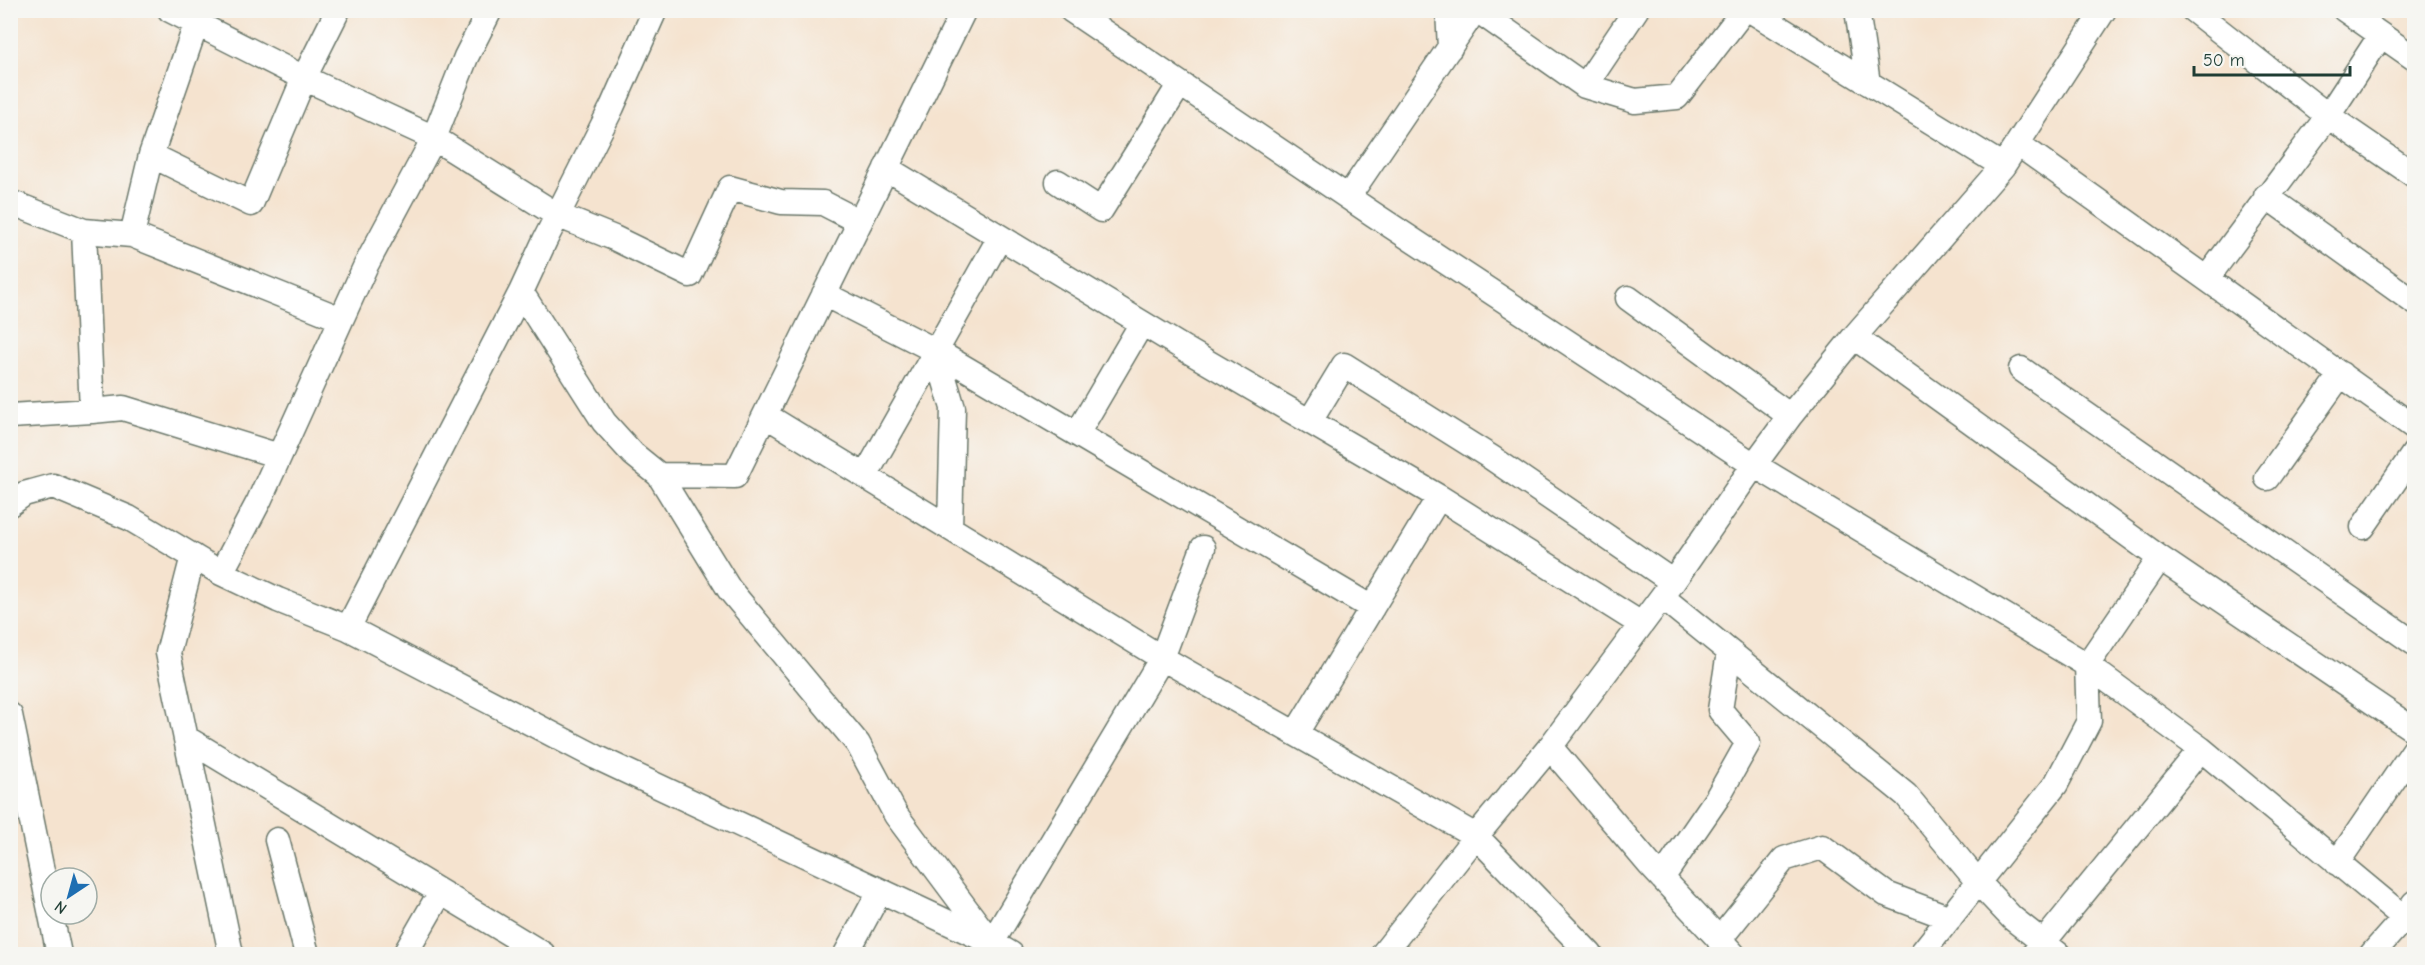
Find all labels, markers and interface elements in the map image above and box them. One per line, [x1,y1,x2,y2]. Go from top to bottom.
scale bar [2194,39,2350,77]
text: 50 m [2203,50,2245,71]
north arrow [39,866,99,926]
text: N [51,897,70,918]

